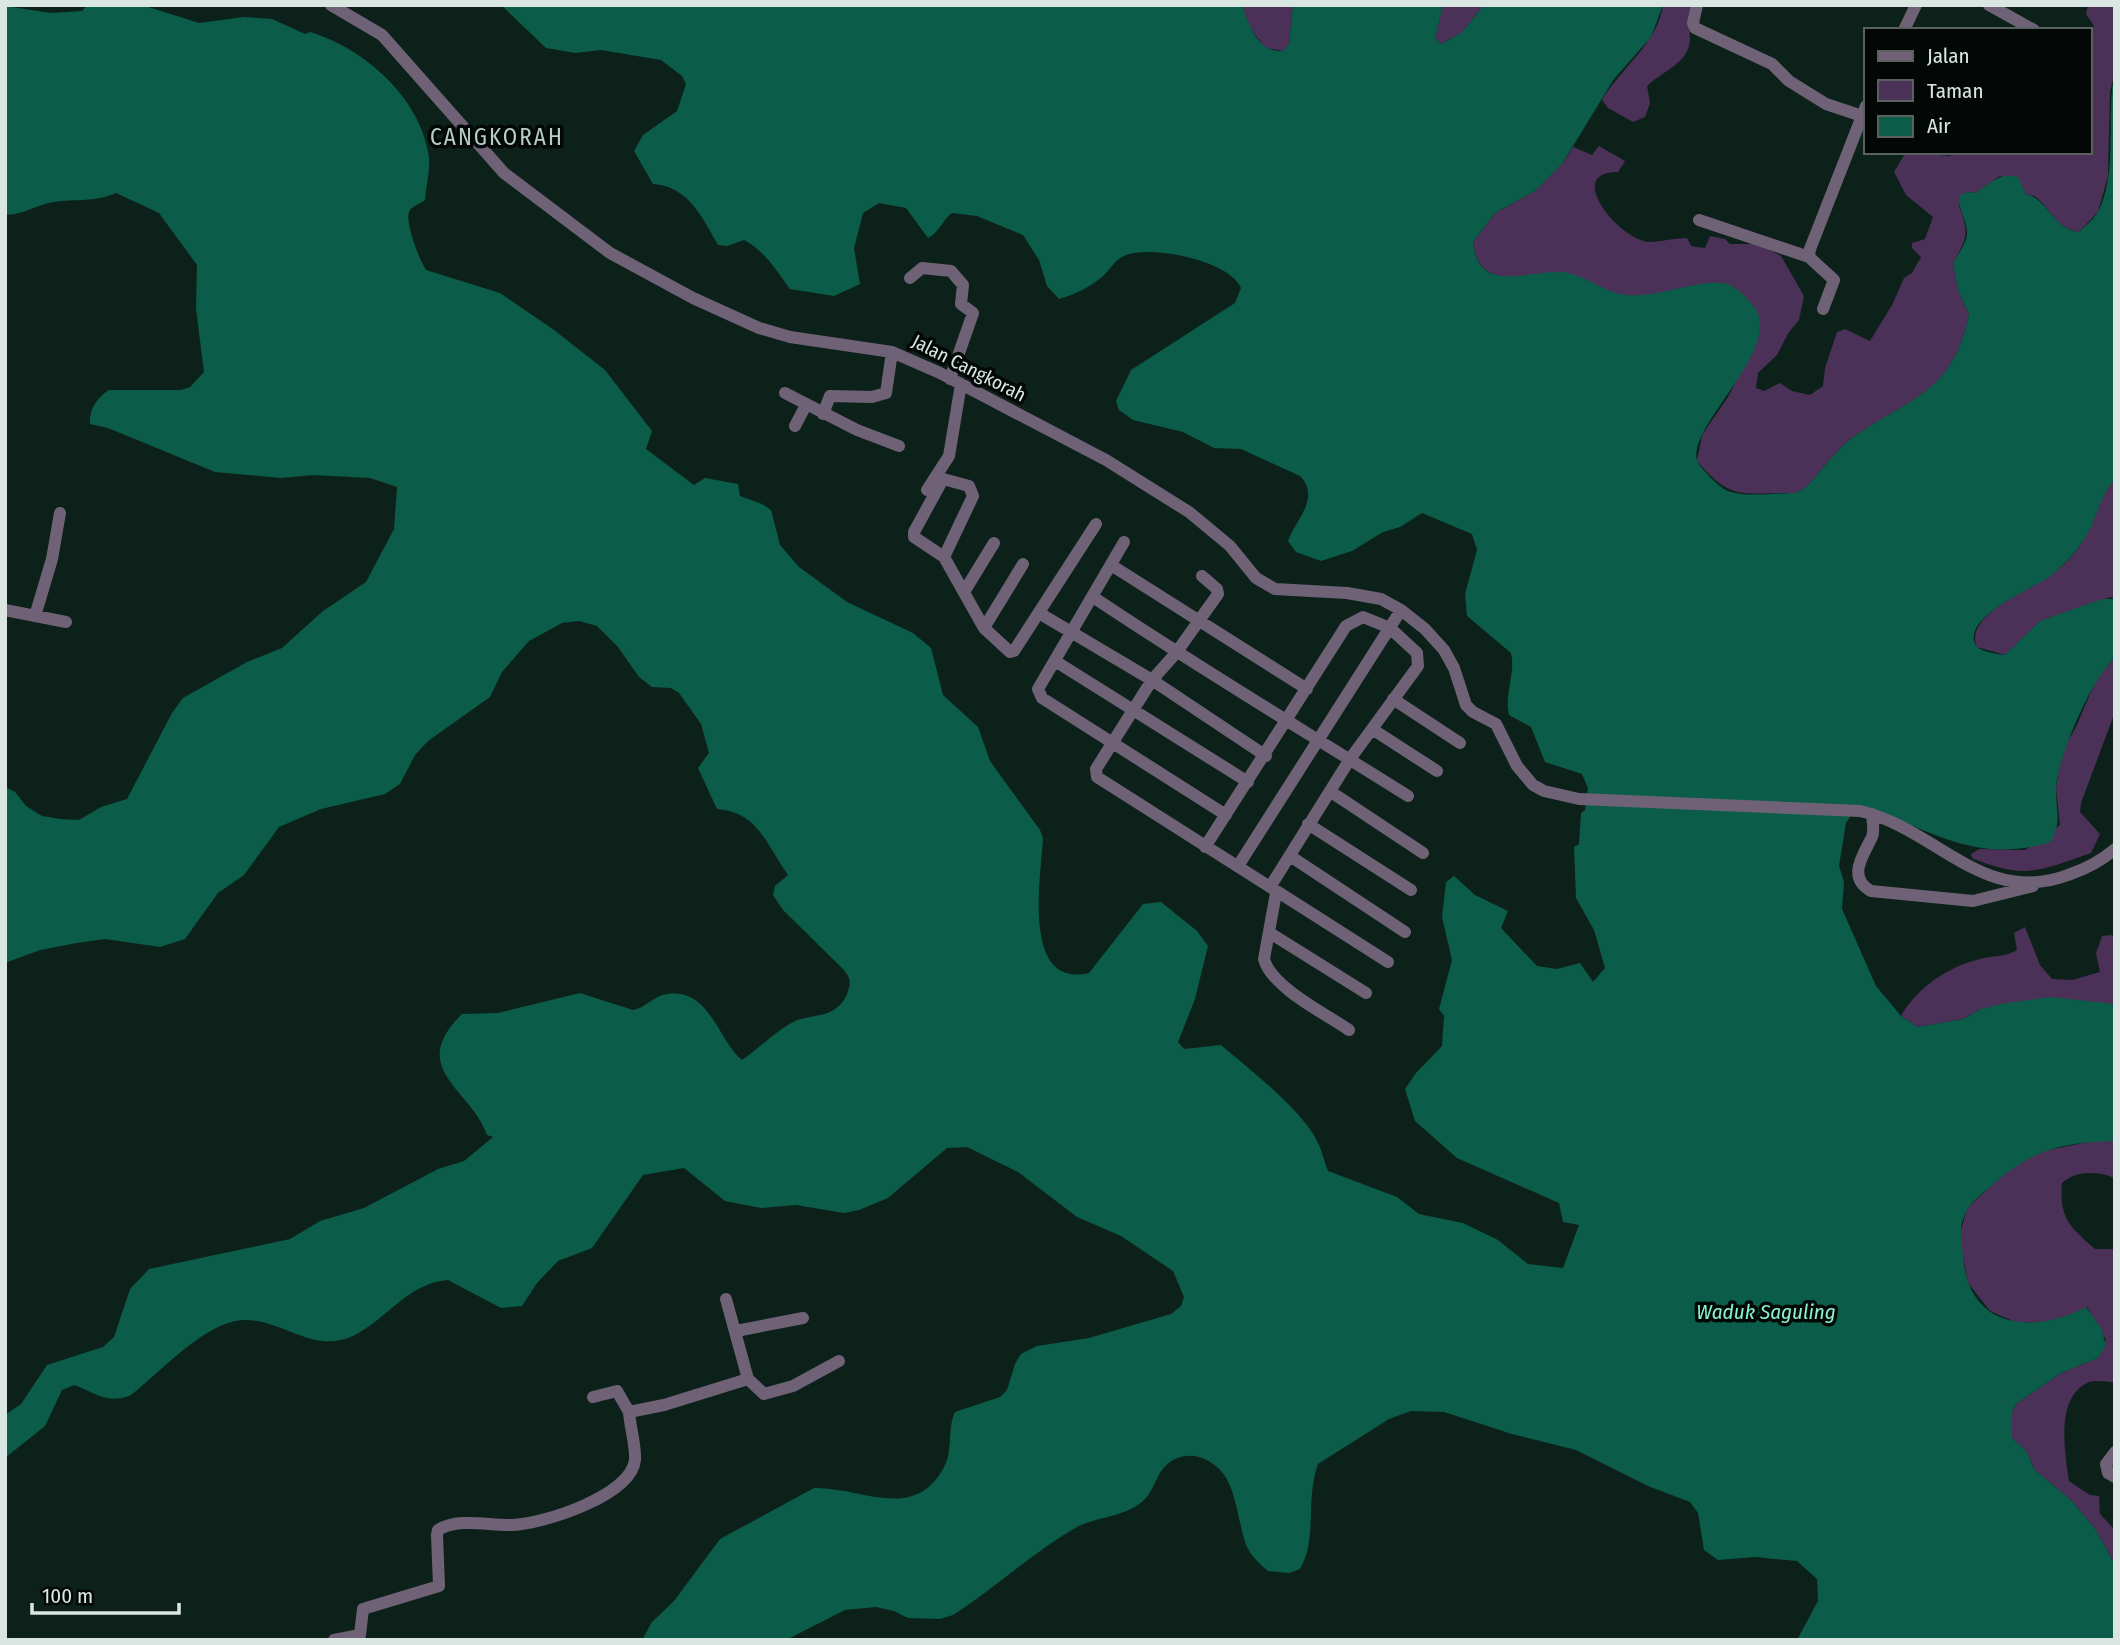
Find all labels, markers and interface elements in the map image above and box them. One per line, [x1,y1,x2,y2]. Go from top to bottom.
legend [1864,28,2092,154]
text: Jalan [1927,43,1970,69]
text: Taman [1927,78,1983,104]
text: Air [1927,113,1951,139]
district label: CANGKORAH [430,123,564,151]
street label: Jalan Cangkorah [908,329,1030,407]
water label: Waduk Saguling [1696,1299,1836,1325]
scale bar [32,1572,178,1616]
text: 100 m [42,1583,93,1609]

